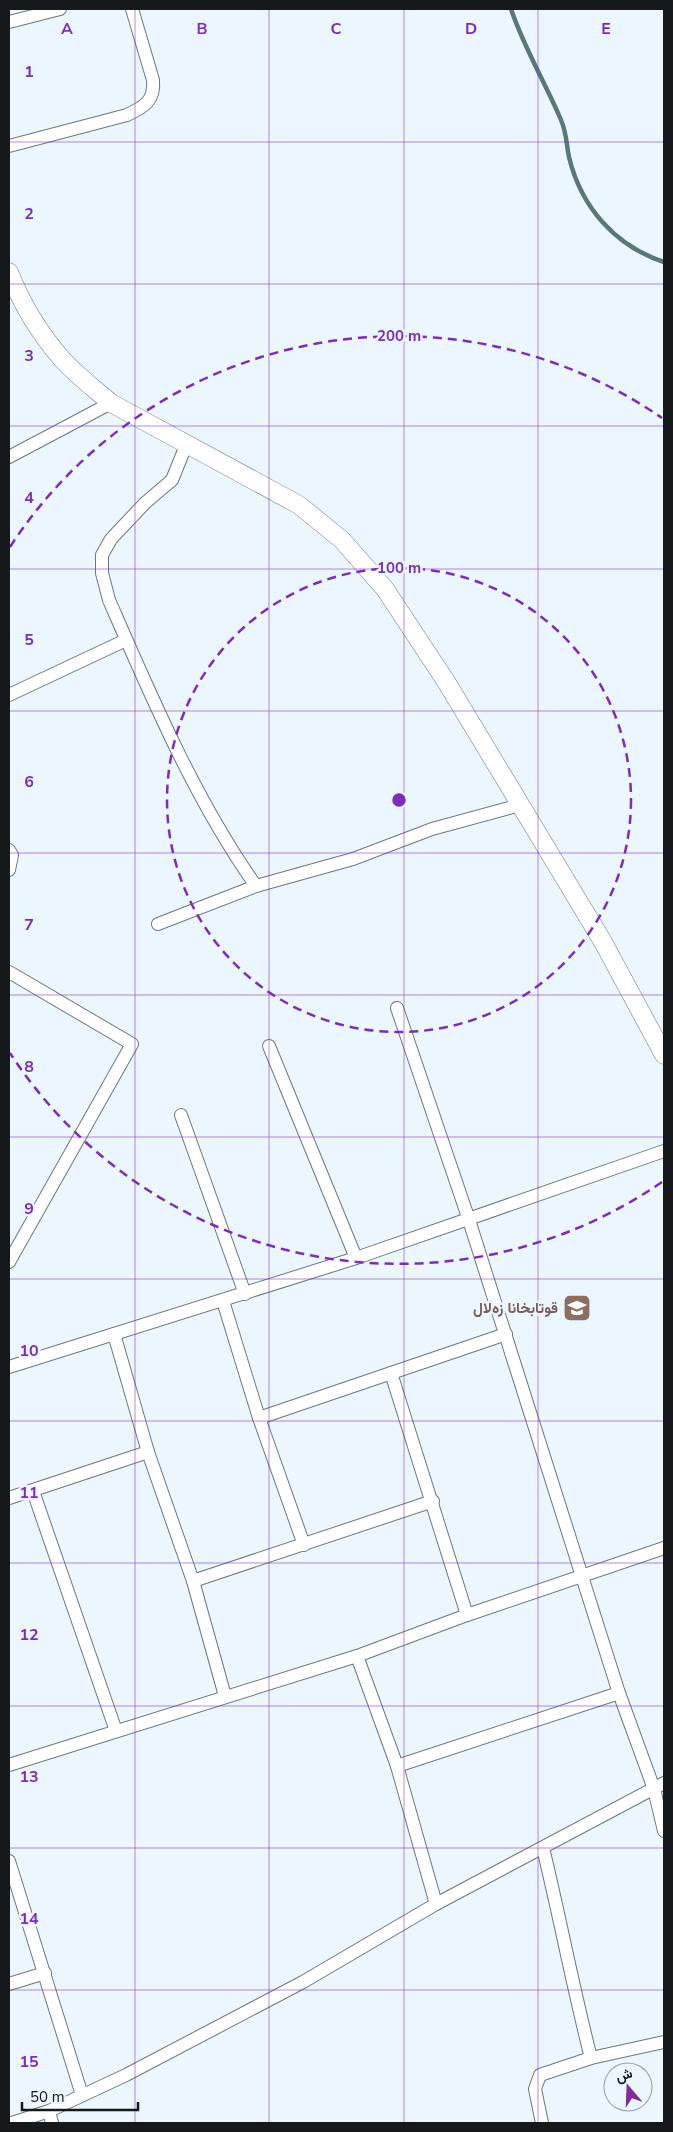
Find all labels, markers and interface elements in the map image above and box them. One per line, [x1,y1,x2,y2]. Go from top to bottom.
text: A [61,18,73,40]
text: B [196,18,208,40]
text: C [331,18,342,40]
text: D [465,18,477,40]
text: E [601,18,611,40]
text: 1 [24,61,34,83]
text: 2 [24,203,34,225]
text: 200 m [377,326,421,346]
text: 3 [24,345,34,367]
text: 4 [24,487,34,509]
text: 100 m [377,558,421,578]
text: 5 [24,629,34,651]
text: 6 [24,771,34,793]
centre of rings [390,791,408,809]
text: 7 [24,914,34,936]
text: 8 [24,1056,34,1078]
text: 9 [24,1198,34,1220]
school or university icon: قوتابخانا زەلال [562,1293,592,1323]
place label: قوتابخانا زەلال [473,1298,558,1318]
text: 10 [19,1340,39,1362]
text: 11 [19,1482,39,1504]
text: 12 [19,1624,39,1646]
text: 13 [19,1766,39,1788]
text: 14 [19,1908,39,1930]
text: 15 [19,2051,39,2073]
north arrow [603,2062,653,2112]
text: ش [613,2063,635,2087]
scale bar [22,2080,139,2112]
text: 50 m [30,2087,65,2107]

